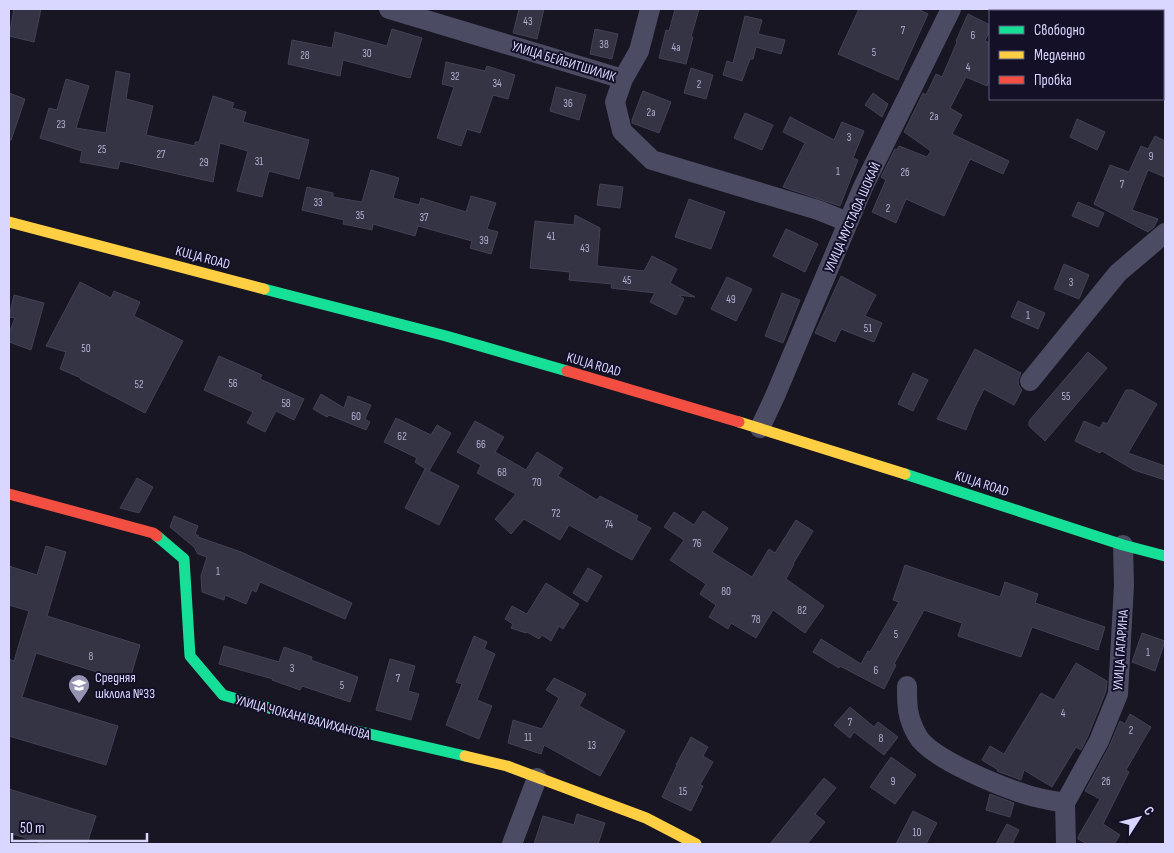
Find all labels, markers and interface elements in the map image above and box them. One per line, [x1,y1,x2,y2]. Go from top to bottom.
legend [989,10,1164,100]
house number: 43 [523,15,533,28]
text: Свободно [1034,21,1085,40]
house number: 7 [901,24,906,37]
house number: 6 [971,29,976,42]
street label: УЛИЦА БЕЙБИТШИЛИК [510,38,619,86]
house number: 38 [599,38,609,51]
house number: 4а [672,41,680,54]
house number: 5 [872,46,876,59]
text: Медленно [1034,46,1085,65]
house number: 30 [362,47,372,60]
house number: 28 [300,49,310,62]
house number: 4 [966,61,971,74]
house number: 32 [450,70,460,83]
text: Пробка [1034,71,1072,90]
house number: 34 [492,77,502,90]
house number: 2 [697,78,702,91]
house number: 36 [563,97,573,110]
house number: 2а [647,106,655,119]
house number: 2а [930,110,938,123]
house number: 23 [56,118,66,131]
house number: 3 [847,131,852,144]
house number: 25 [98,143,106,156]
house number: 27 [157,148,166,161]
house number: 9 [1149,150,1154,163]
house number: 31 [255,155,263,168]
house number: 29 [199,156,209,169]
street label: УЛИЦА МУСТАФА ШОКАЙ [821,160,884,275]
house number: 1 [836,165,840,178]
house number: 2б [900,166,910,179]
house number: 7 [1120,178,1125,191]
house number: 33 [313,196,323,209]
house number: 2 [886,202,891,215]
house number: 35 [355,209,365,222]
house number: 37 [419,211,429,224]
house number: 41 [547,230,555,243]
house number: 39 [479,234,489,247]
street label: KULJA ROAD [174,242,232,273]
house number: 43 [580,242,590,255]
house number: 45 [622,274,632,287]
house number: 3 [1069,276,1074,289]
house number: 49 [726,293,736,306]
house number: 1 [1026,309,1030,322]
house number: 51 [864,322,872,335]
house number: 50 [81,342,91,355]
street label: KULJA ROAD [565,349,623,380]
house number: 56 [228,377,238,390]
house number: 52 [135,378,144,391]
house number: 55 [1062,390,1070,403]
house number: 58 [281,397,291,410]
house number: 60 [351,410,361,423]
house number: 62 [397,430,407,443]
house number: 66 [476,438,486,451]
house number: 68 [497,466,507,479]
street label: KULJA ROAD [953,467,1011,500]
house number: 70 [532,476,542,489]
house number: 72 [552,507,561,520]
house number: 74 [605,518,614,531]
house number: 76 [692,537,702,550]
house number: 1 [216,565,220,578]
house number: 80 [721,585,731,598]
house number: 82 [797,604,807,617]
street label: УЛИЦА ГАГАРИНА [1109,608,1132,691]
house number: 78 [751,613,761,626]
house number: 5 [894,628,898,641]
house number: 1 [1146,646,1150,659]
house number: 8 [89,650,94,663]
house number: 3 [290,662,295,675]
house number: 6 [874,664,879,677]
place label: Средняя шклола №33 [95,669,155,702]
house number: 7 [396,672,401,685]
school or university icon: Средняя шклола №33 [67,673,91,704]
house number: 5 [340,679,344,692]
street label: УЛИЦА ЧОКАНА ВАЛИХАНОВА [234,691,373,744]
house number: 4 [1061,707,1066,720]
house number: 7 [848,716,853,729]
house number: 2 [1129,724,1134,737]
house number: 11 [524,731,532,744]
house number: 8 [879,732,884,745]
house number: 13 [588,739,597,752]
house number: 9 [891,775,896,788]
house number: 2б [1101,775,1111,788]
house number: 15 [679,785,687,798]
north arrow [1114,793,1164,843]
text: С [1140,803,1158,819]
scale bar [12,810,148,842]
text: 50 m [20,819,45,838]
house number: 10 [913,826,921,839]

